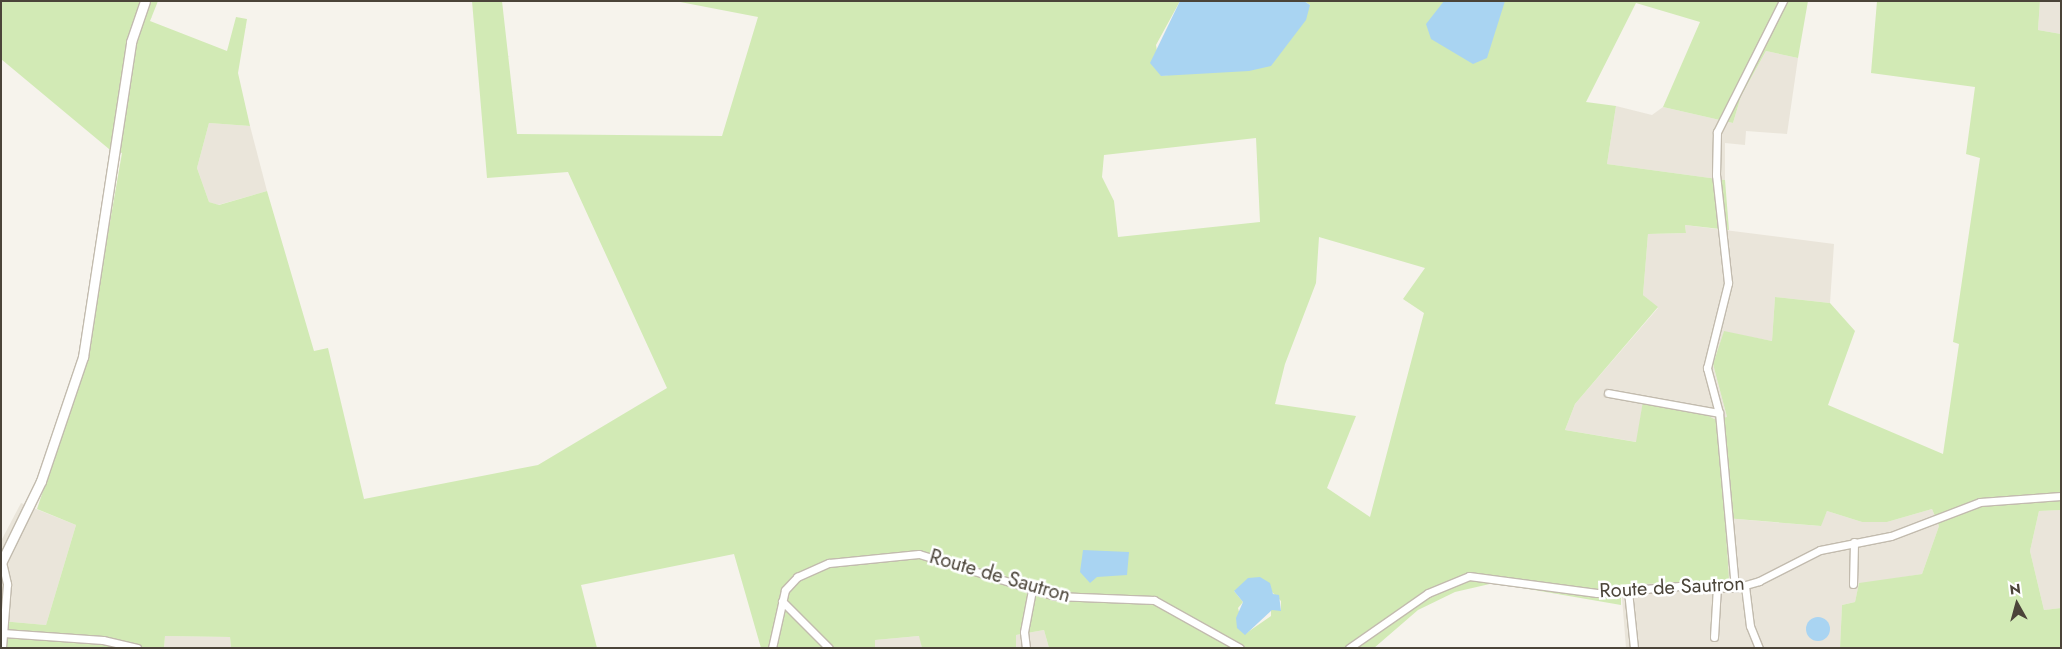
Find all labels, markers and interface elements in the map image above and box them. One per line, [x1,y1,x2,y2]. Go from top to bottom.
street label: Route de Sautron [927,544,1073,608]
street label: Route de Sautron [1599,571,1745,603]
north arrow [1992,579,2042,629]
text: N [2008,579,2022,600]

